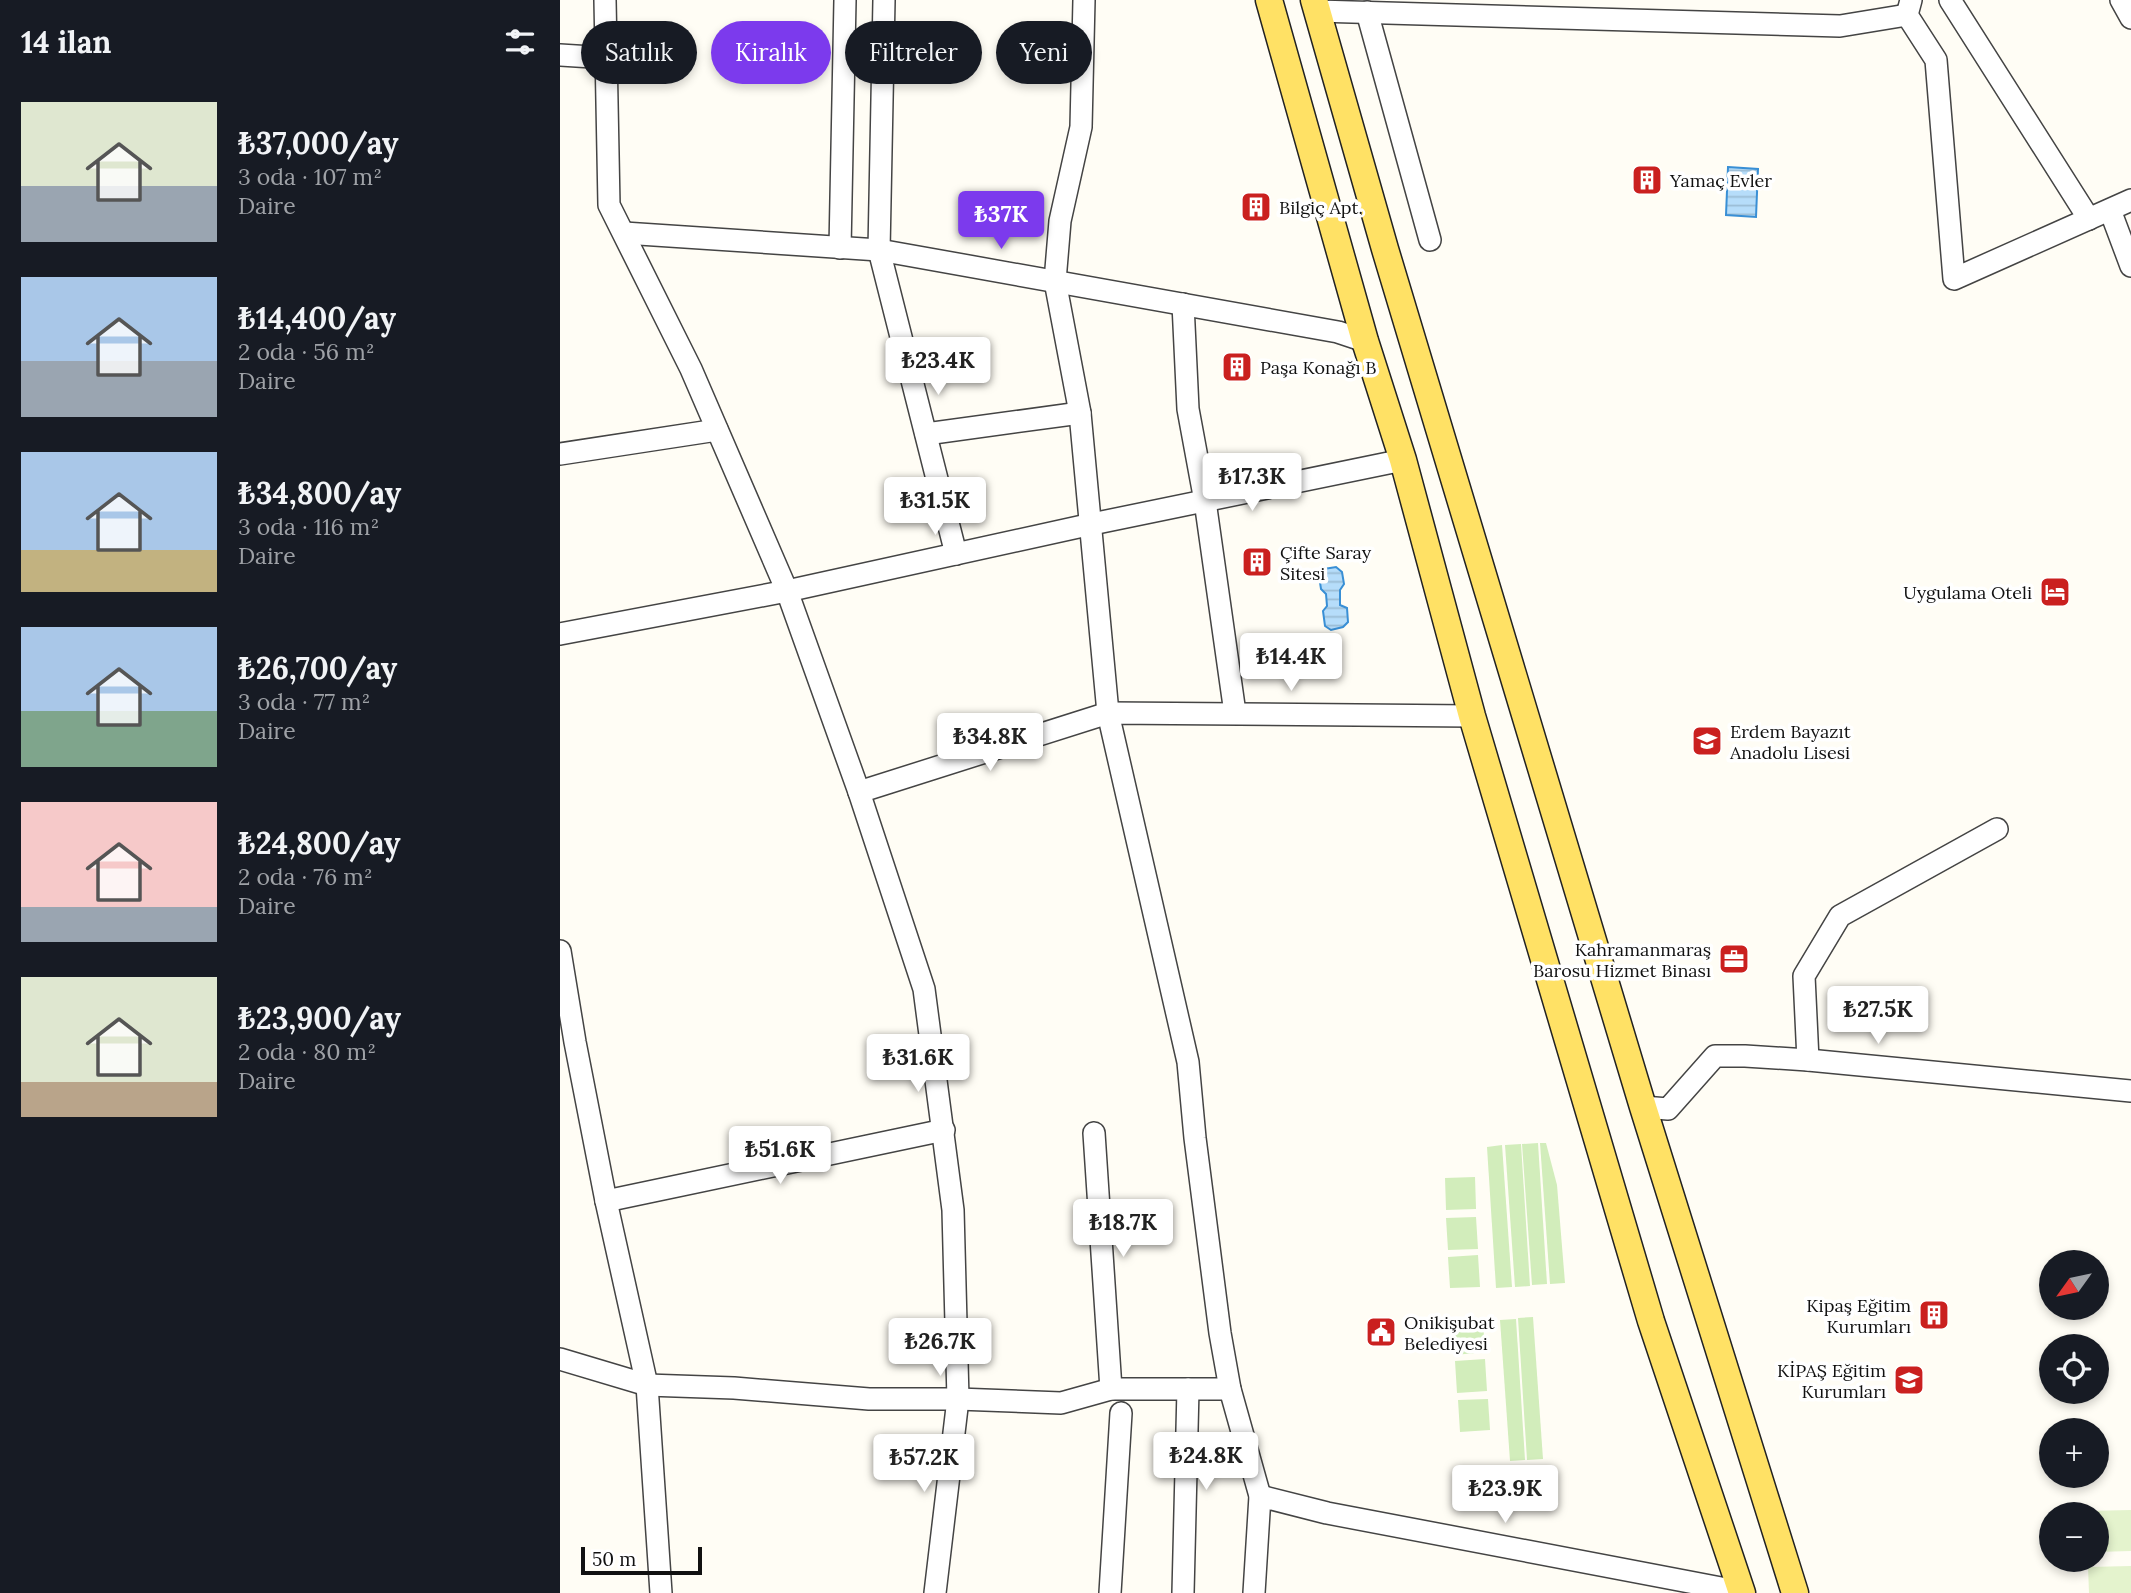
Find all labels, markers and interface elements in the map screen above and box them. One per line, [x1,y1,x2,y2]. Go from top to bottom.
chip: Satılık [581,21,697,84]
chip: Kiralık [711,21,831,84]
chip: Filtreler [845,21,982,84]
chip: Yeni [996,21,1092,84]
text: 14 ilan [21,23,112,61]
icon: filters [501,23,539,61]
text: ₺37,000/ay [238,124,399,162]
icon: home [77,130,161,214]
text: 3 oda · 107 m² [238,162,382,191]
building icon: Yamaç Evler [1630,163,1664,197]
place label: Yamaç Evler [1669,169,1772,192]
building icon: Bilgiç Apt. [1239,190,1273,224]
text: Daire [238,191,296,220]
pin: ₺37K [960,191,1042,251]
place label: Bilgiç Apt. [1279,196,1363,219]
text: ₺37K [974,199,1028,228]
text: ₺14,400/ay [238,299,396,337]
icon: home [77,305,161,389]
text: 2 oda · 56 m² [238,337,375,366]
pin: ₺23.4K [881,338,995,397]
text: ₺23.4K [901,345,975,374]
building icon: Paşa Konağı B [1220,350,1254,384]
place label: Paşa Konağı B [1260,356,1377,379]
text: Daire [238,366,296,395]
pin: ₺17.3K [1195,454,1309,513]
text: ₺17.3K [1219,461,1285,490]
text: ₺34,800/ay [238,474,401,512]
pin: ₺31.5K [878,477,992,537]
icon: home [77,480,161,564]
text: ₺31.5K [900,485,970,514]
text: 3 oda · 116 m² [238,512,379,541]
text: Daire [238,541,296,570]
place label: Çifte Saray Sitesi [1280,541,1372,585]
building icon: Çifte Saray Sitesi [1240,545,1274,579]
hotel icon: Uygulama Oteli [2038,575,2072,609]
place label: Uygulama Oteli [1903,581,2032,604]
pin: ₺14.4K [1234,634,1348,693]
text: ₺14.4K [1256,641,1326,670]
text: ₺26,700/ay [238,649,397,687]
icon: home [77,655,161,739]
text: 3 oda · 77 m² [238,687,370,716]
pin: ₺34.8K [933,714,1047,773]
text: Daire [238,716,296,745]
place label: Erdem Bayazıt Anadolu Lisesi [1729,720,1851,764]
text: ₺34.8K [953,721,1027,750]
school or university icon: Erdem Bayazıt Anadolu Lisesi [1690,724,1724,758]
text: ₺24,800/ay [238,824,401,862]
icon: home [77,830,161,914]
text: 2 oda · 76 m² [238,862,373,891]
text: Daire [238,891,296,920]
place label: Kahramanmaraş Barosu Hizmet Binası [1533,938,1711,982]
office icon: Kahramanmaraş Barosu Hizmet Binası [1717,942,1751,976]
pin: ₺27.5K [1821,986,1935,1046]
text: ₺27.5K [1843,994,1913,1023]
text: ₺23,900/ay [238,999,401,1037]
icon: home [77,1005,161,1089]
pin: ₺31.6K [861,1034,975,1094]
text: 2 oda · 80 m² [238,1037,376,1066]
text: ₺31.6K [883,1042,953,1071]
text: Daire [238,1066,296,1095]
pin: ₺51.6K [723,1126,837,1186]
text: ₺51.6K [745,1134,815,1163]
pin: ₺18.7K [1066,1200,1180,1259]
text: ₺18.7K [1089,1207,1157,1236]
north arrow [2039,1250,2109,1320]
map controls [2039,1250,2109,1572]
place label: Kipaş Eğitim Kurumları [1806,1294,1911,1338]
building icon: Kipaş Eğitim Kurumları [1917,1298,1951,1332]
place label: Onikişubat Belediyesi [1404,1311,1495,1355]
public building icon: Onikişubat Belediyesi [1364,1315,1398,1349]
pin: ₺26.7K [883,1318,997,1378]
text: ₺26.7K [905,1326,975,1355]
button: locate [2039,1334,2109,1404]
place label: KİPAŞ Eğitim Kurumları [1777,1359,1886,1403]
school or university icon: KİPAŞ Eğitim Kurumları [1892,1363,1926,1397]
button: + [2039,1418,2109,1488]
pin: ₺24.8K [1149,1432,1263,1492]
pin: ₺57.2K [867,1434,981,1494]
text: ₺24.8K [1169,1440,1243,1469]
text: ₺57.2K [889,1442,959,1471]
pin: ₺23.9K [1448,1466,1562,1525]
text: ₺23.9K [1468,1473,1542,1502]
button: − [2039,1502,2109,1572]
scale bar [581,1544,702,1576]
text: 50 m [592,1547,636,1571]

